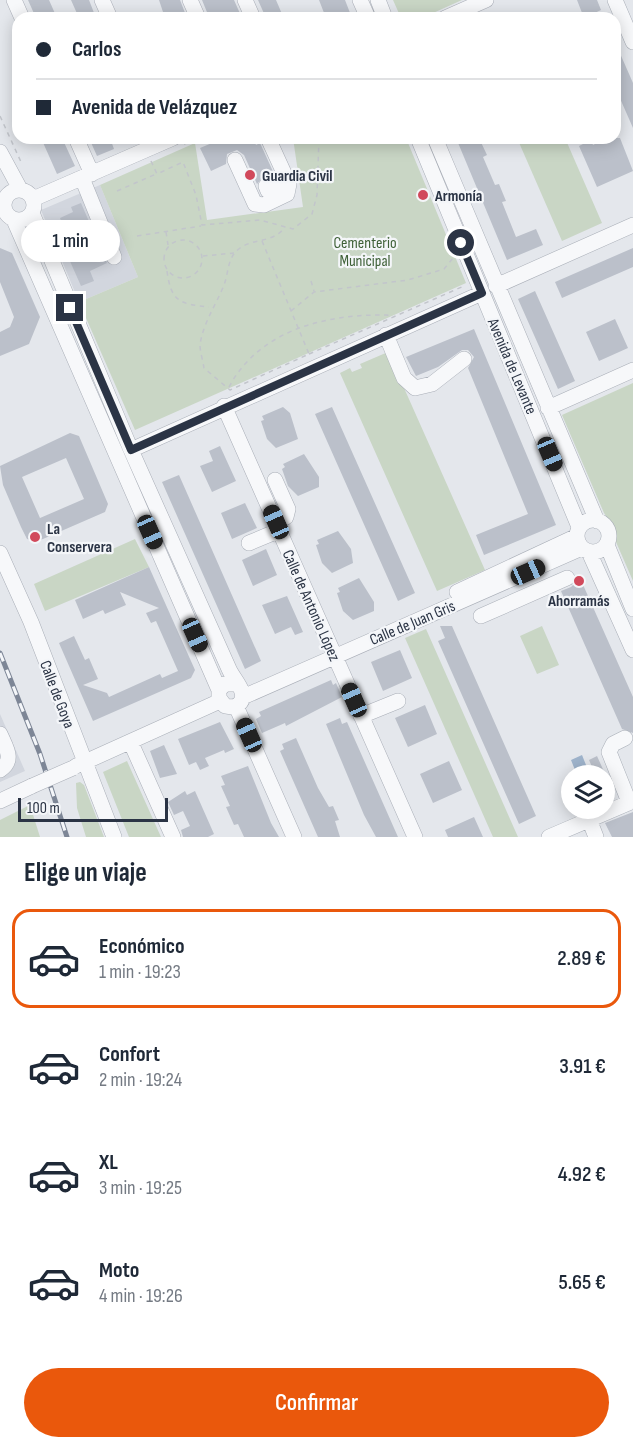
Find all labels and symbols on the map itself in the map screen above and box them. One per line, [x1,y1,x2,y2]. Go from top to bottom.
place label: Guardia Civil [262,167,333,186]
marker: Guardia Civil [243,168,257,182]
place label: Armonía [434,187,482,206]
marker: Armonía [416,188,430,202]
callout: 1 min [20,221,119,263]
route start [447,229,474,256]
park label: Cementerio Municipal [333,234,397,271]
route end [56,294,83,321]
street label: Avenida de Levante [482,315,540,417]
car [535,434,565,474]
car [260,502,292,542]
car [134,512,166,552]
place label: La Conservera [47,520,112,557]
marker: La Conservera [28,530,42,544]
street label: Calle de Antonio López [278,547,344,664]
car [508,556,548,588]
marker: Ahorramás [572,574,586,588]
place label: Ahorramás [547,592,610,611]
street label: Calle de Juan Gris [367,597,458,650]
car [179,615,211,655]
street label: Calle de Goya [35,658,78,731]
car [338,680,370,720]
car [233,715,265,755]
scale bar [18,795,168,822]

